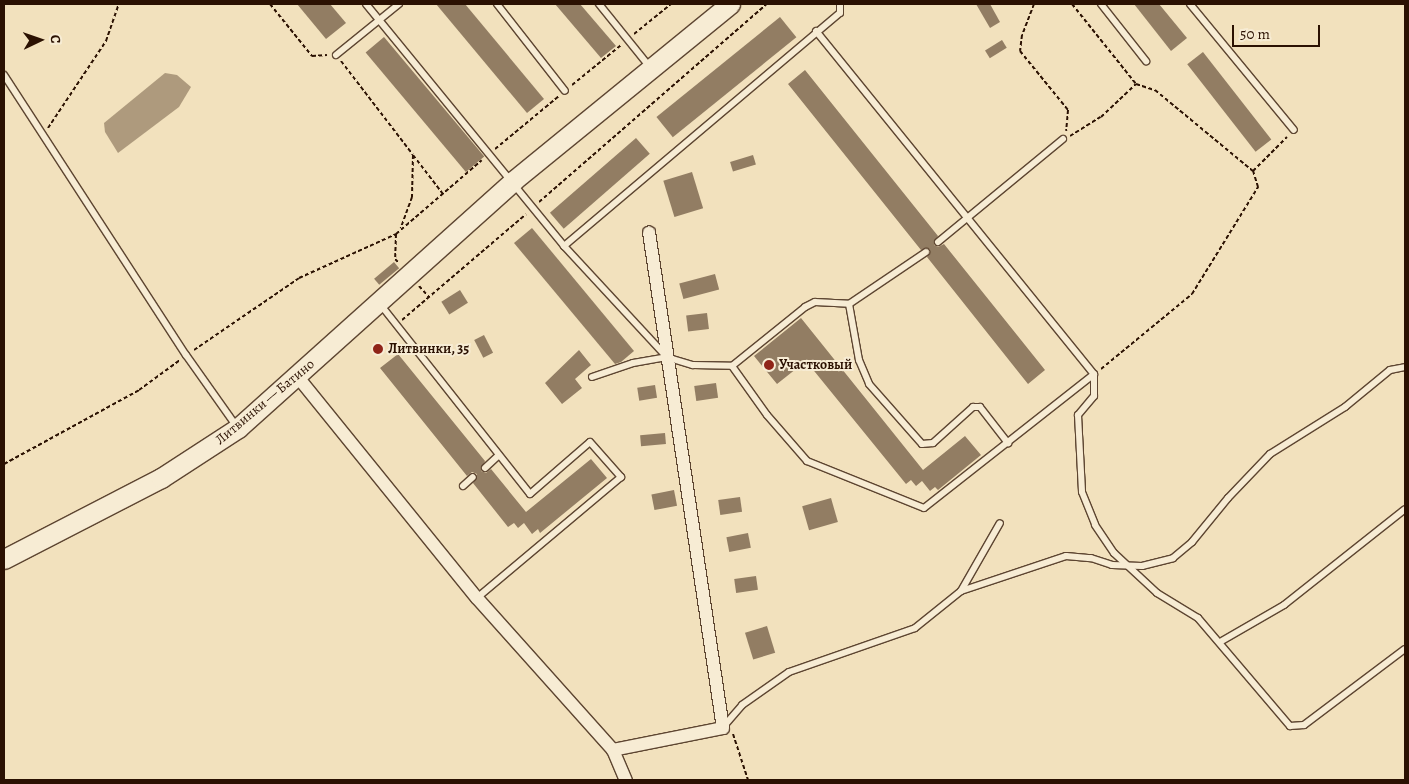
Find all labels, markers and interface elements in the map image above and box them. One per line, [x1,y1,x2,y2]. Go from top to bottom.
north arrow [15,15,65,65]
scale bar [1234,15,1322,47]
text: 50 m [1240,24,1270,44]
text: С [46,34,65,44]
place label: Литвинки, 35 [388,341,470,357]
marker: Литвинки, 35 [372,343,384,355]
street label: Литвинки — Батино [212,355,318,449]
place label: Участковый [779,357,852,373]
marker: Участковый [763,359,775,371]

